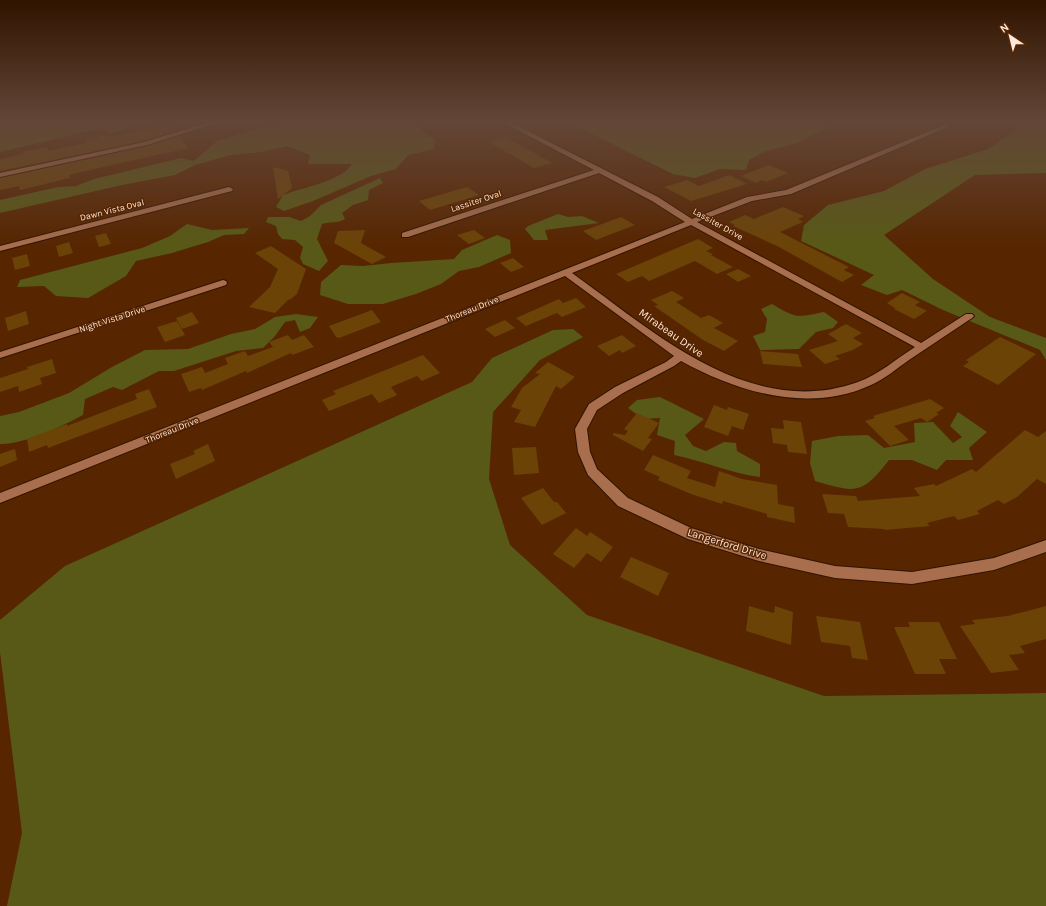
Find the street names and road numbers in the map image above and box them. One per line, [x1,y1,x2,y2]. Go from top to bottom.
street label: Lassiter Oval [449,188,503,214]
street label: Dawn Vista Oval [79,197,145,223]
street label: Lassiter Drive [691,206,745,242]
street label: Thoreau Drive [444,294,500,324]
street label: Night Vista Drive [78,303,147,334]
street label: Mirabeau Drive [636,306,706,360]
street label: Thoreau Drive [144,415,200,445]
street label: Langerford Drive [686,526,769,562]

